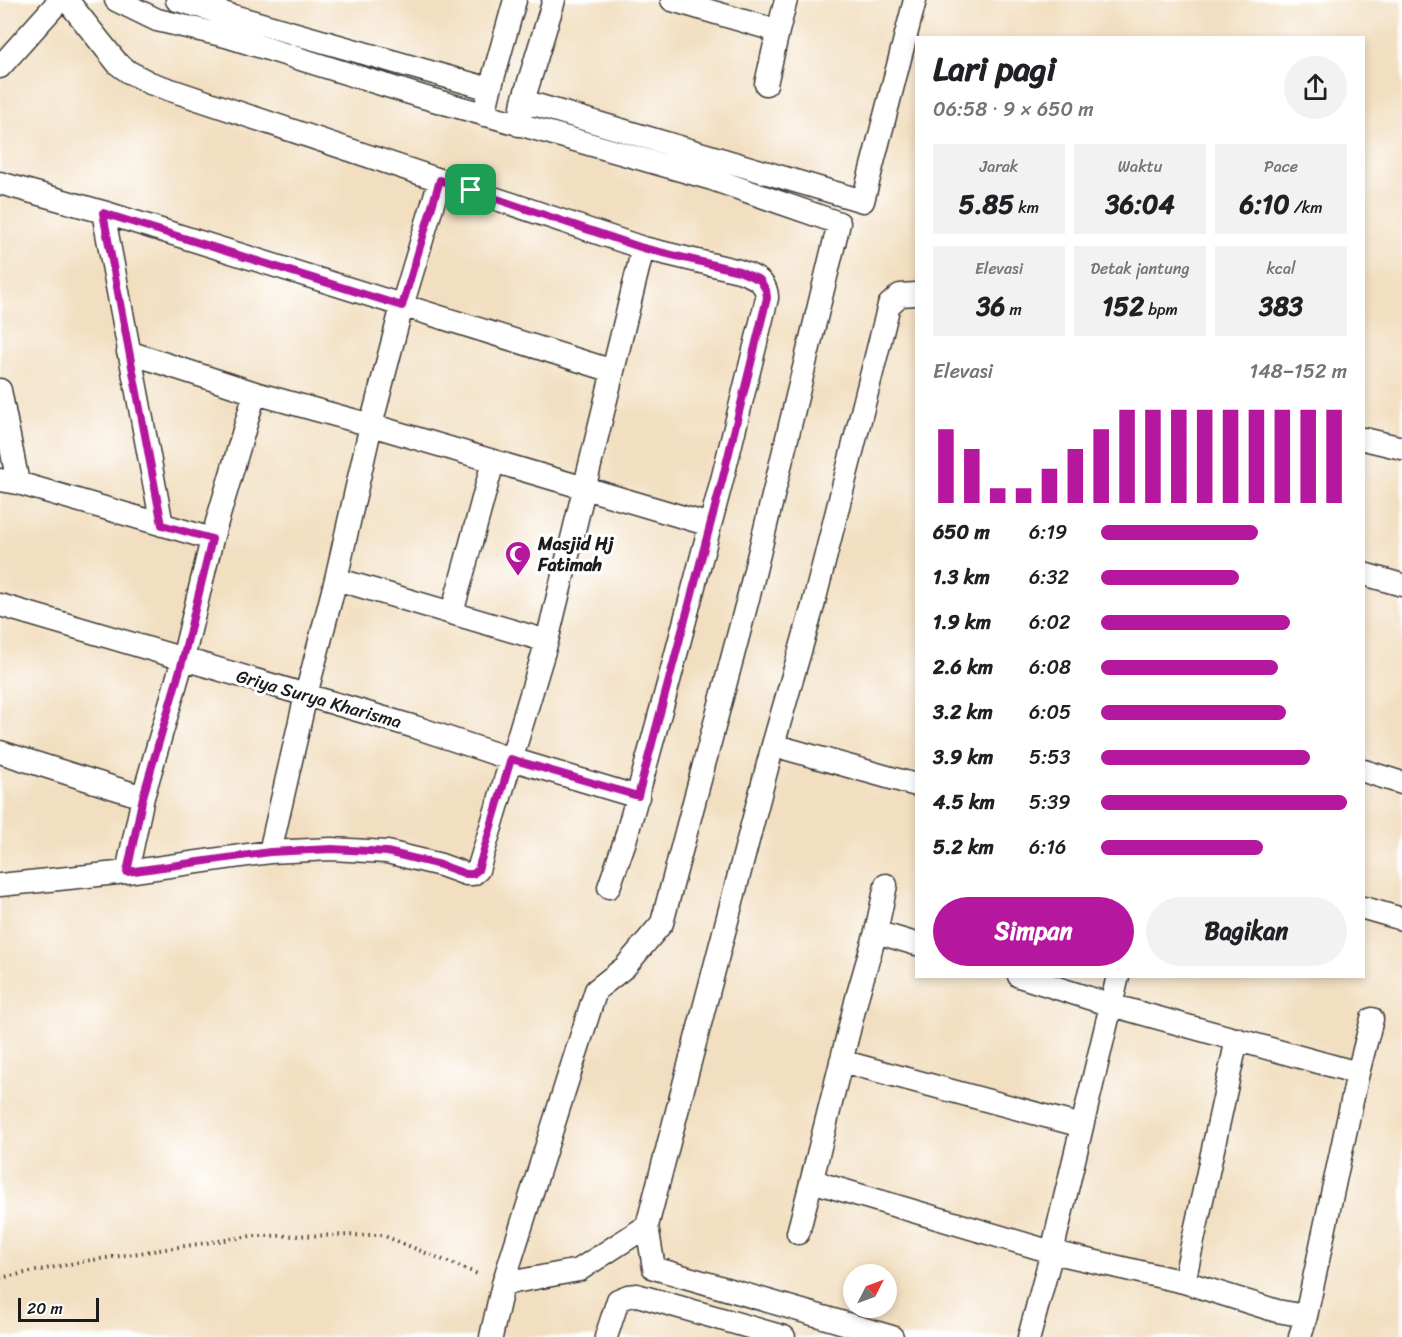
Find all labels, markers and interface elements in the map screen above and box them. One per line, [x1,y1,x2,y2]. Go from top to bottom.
text: Lari pagi [933,40,1056,98]
button: share [1284,56,1347,119]
text: 06:58 · 9 × 650 m [933,92,1094,127]
text: Jarak [980,152,1018,181]
text: Waktu [1118,152,1162,181]
text: Pace [1264,152,1298,181]
pin [445,164,496,215]
icon: arrive [454,173,487,206]
text: 5.85 [959,181,1014,227]
text: 36:04 [1105,181,1175,227]
text: 6:10 [1239,181,1290,227]
text: km [1014,193,1039,222]
text: /km [1290,193,1323,222]
text: Elevasi [975,254,1023,283]
text: Detak jantung [1090,254,1190,283]
text: kcal [1266,254,1296,283]
text: 36 [976,283,1005,329]
text: 152 [1102,283,1144,329]
text: 383 [1259,283,1303,329]
text: m [1005,295,1022,324]
text: bpm [1144,295,1178,324]
text: Elevasi [933,354,993,389]
text: 148–152 m [1250,354,1347,389]
text: 650 m [933,515,990,550]
text: 6:19 [1029,515,1067,550]
place label: Masjid Hj Fatimah [537,528,615,581]
mosque icon: Masjid Hj Fatimah [503,539,533,577]
text: 1.3 km [933,560,990,595]
text: 6:32 [1029,560,1069,595]
text: 1.9 km [933,605,991,640]
text: 6:02 [1029,605,1071,640]
text: 2.6 km [933,650,993,685]
text: 6:08 [1029,650,1071,685]
street label: Griya Surya Kharisma [232,660,406,738]
text: 3.2 km [933,695,993,730]
text: 6:05 [1029,695,1071,730]
text: 3.9 km [933,740,993,775]
text: 5:53 [1029,740,1070,775]
text: 4.5 km [933,785,995,820]
text: 5:39 [1029,785,1071,820]
text: 5.2 km [933,830,994,865]
text: 6:16 [1029,830,1066,865]
button: Simpan [933,897,1134,966]
button: Bagikan [1146,897,1347,966]
north arrow [843,1264,897,1318]
map controls [843,1264,897,1318]
text: 20 m [27,1294,63,1323]
scale bar [18,1295,99,1322]

